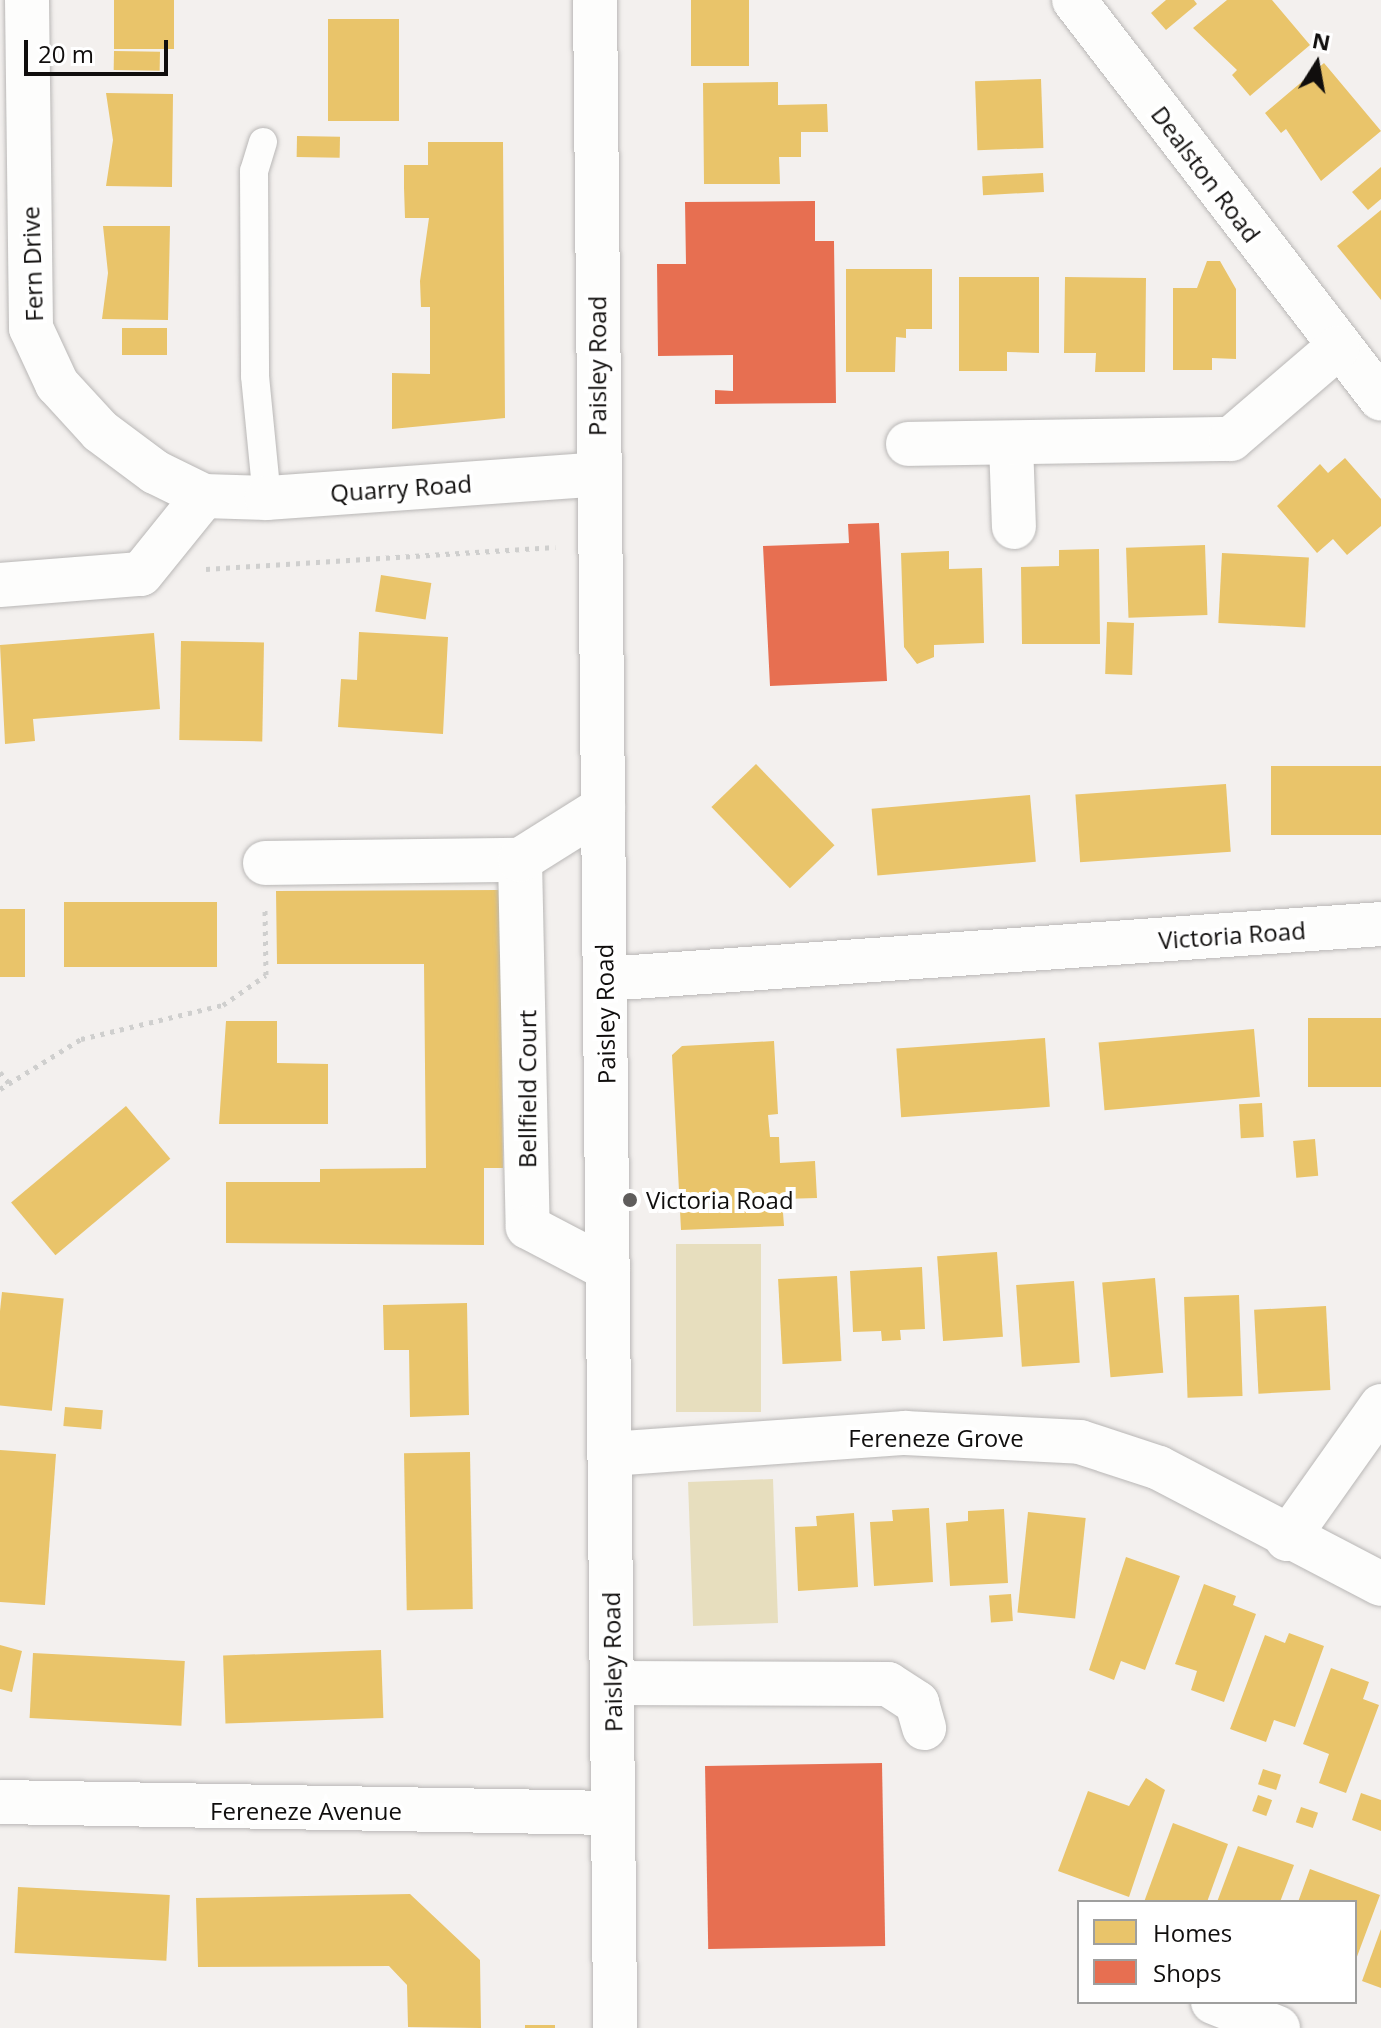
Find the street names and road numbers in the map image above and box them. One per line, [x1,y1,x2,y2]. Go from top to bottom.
street label: Dealston Road [1145,100,1267,248]
street label: Fern Drive [16,206,48,322]
street label: Paisley Road [583,296,611,436]
street label: Quarry Road [329,469,473,507]
street label: Victoria Road [1157,915,1307,955]
street label: Paisley Road [589,944,621,1084]
street label: Bellfield Court [513,1010,541,1168]
street label: Fereneze Grove [848,1424,1024,1452]
street label: Paisley Road [596,1592,628,1732]
street label: Fereneze Avenue [210,1797,402,1825]

